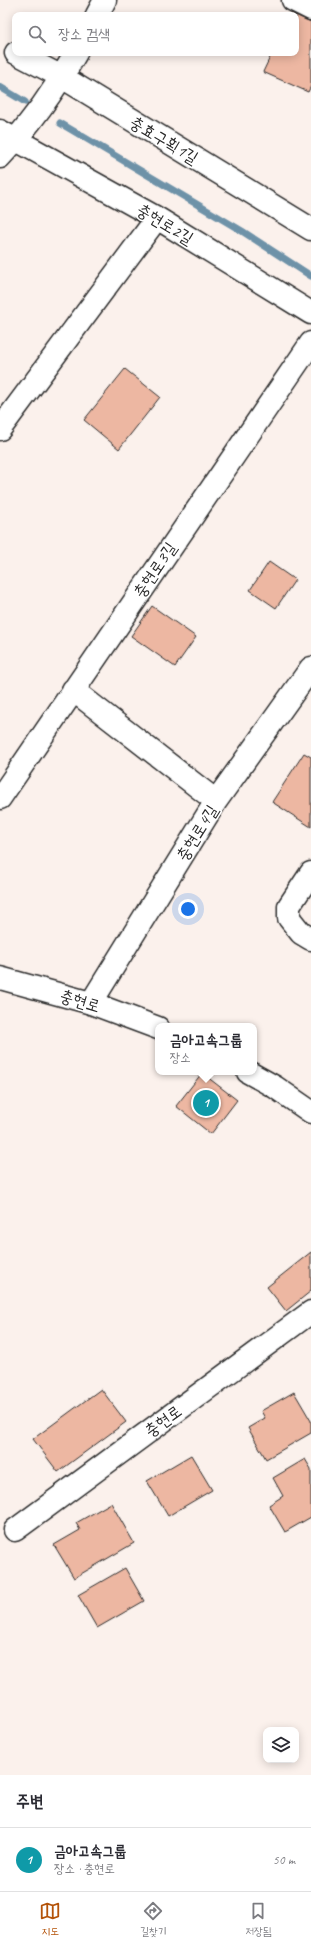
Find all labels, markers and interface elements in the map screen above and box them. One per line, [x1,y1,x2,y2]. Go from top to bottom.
search box [12,12,299,56]
icon: search [26,23,48,45]
text: 장소 검색 [58,25,110,44]
street label: 충효구획1길 [126,111,202,169]
street label: 충현로2길 [133,199,197,249]
street label: 충현로3길 [129,538,181,602]
street label: 충현로4길 [172,801,223,865]
your location [178,899,198,919]
street label: 충현로 [57,985,103,1017]
popup [155,1023,257,1075]
text: 금아고속그룹 [170,1031,242,1050]
text: 장소 [170,1050,191,1066]
pin: 1 [193,1088,219,1118]
street label: 충현로 [140,1400,186,1442]
map controls [263,1727,299,1763]
button: layers [263,1727,299,1763]
text: 주변 [16,1791,43,1812]
text: 금아고속그룹 [54,1842,126,1861]
text: 1 [26,1852,32,1868]
text: 50 m [273,1852,295,1868]
text: 장소 · 충현로 [54,1861,115,1877]
tab: 지도 [39,1900,61,1939]
tab: 길찾기 [140,1900,167,1939]
tab: 저장됨 [245,1900,272,1939]

